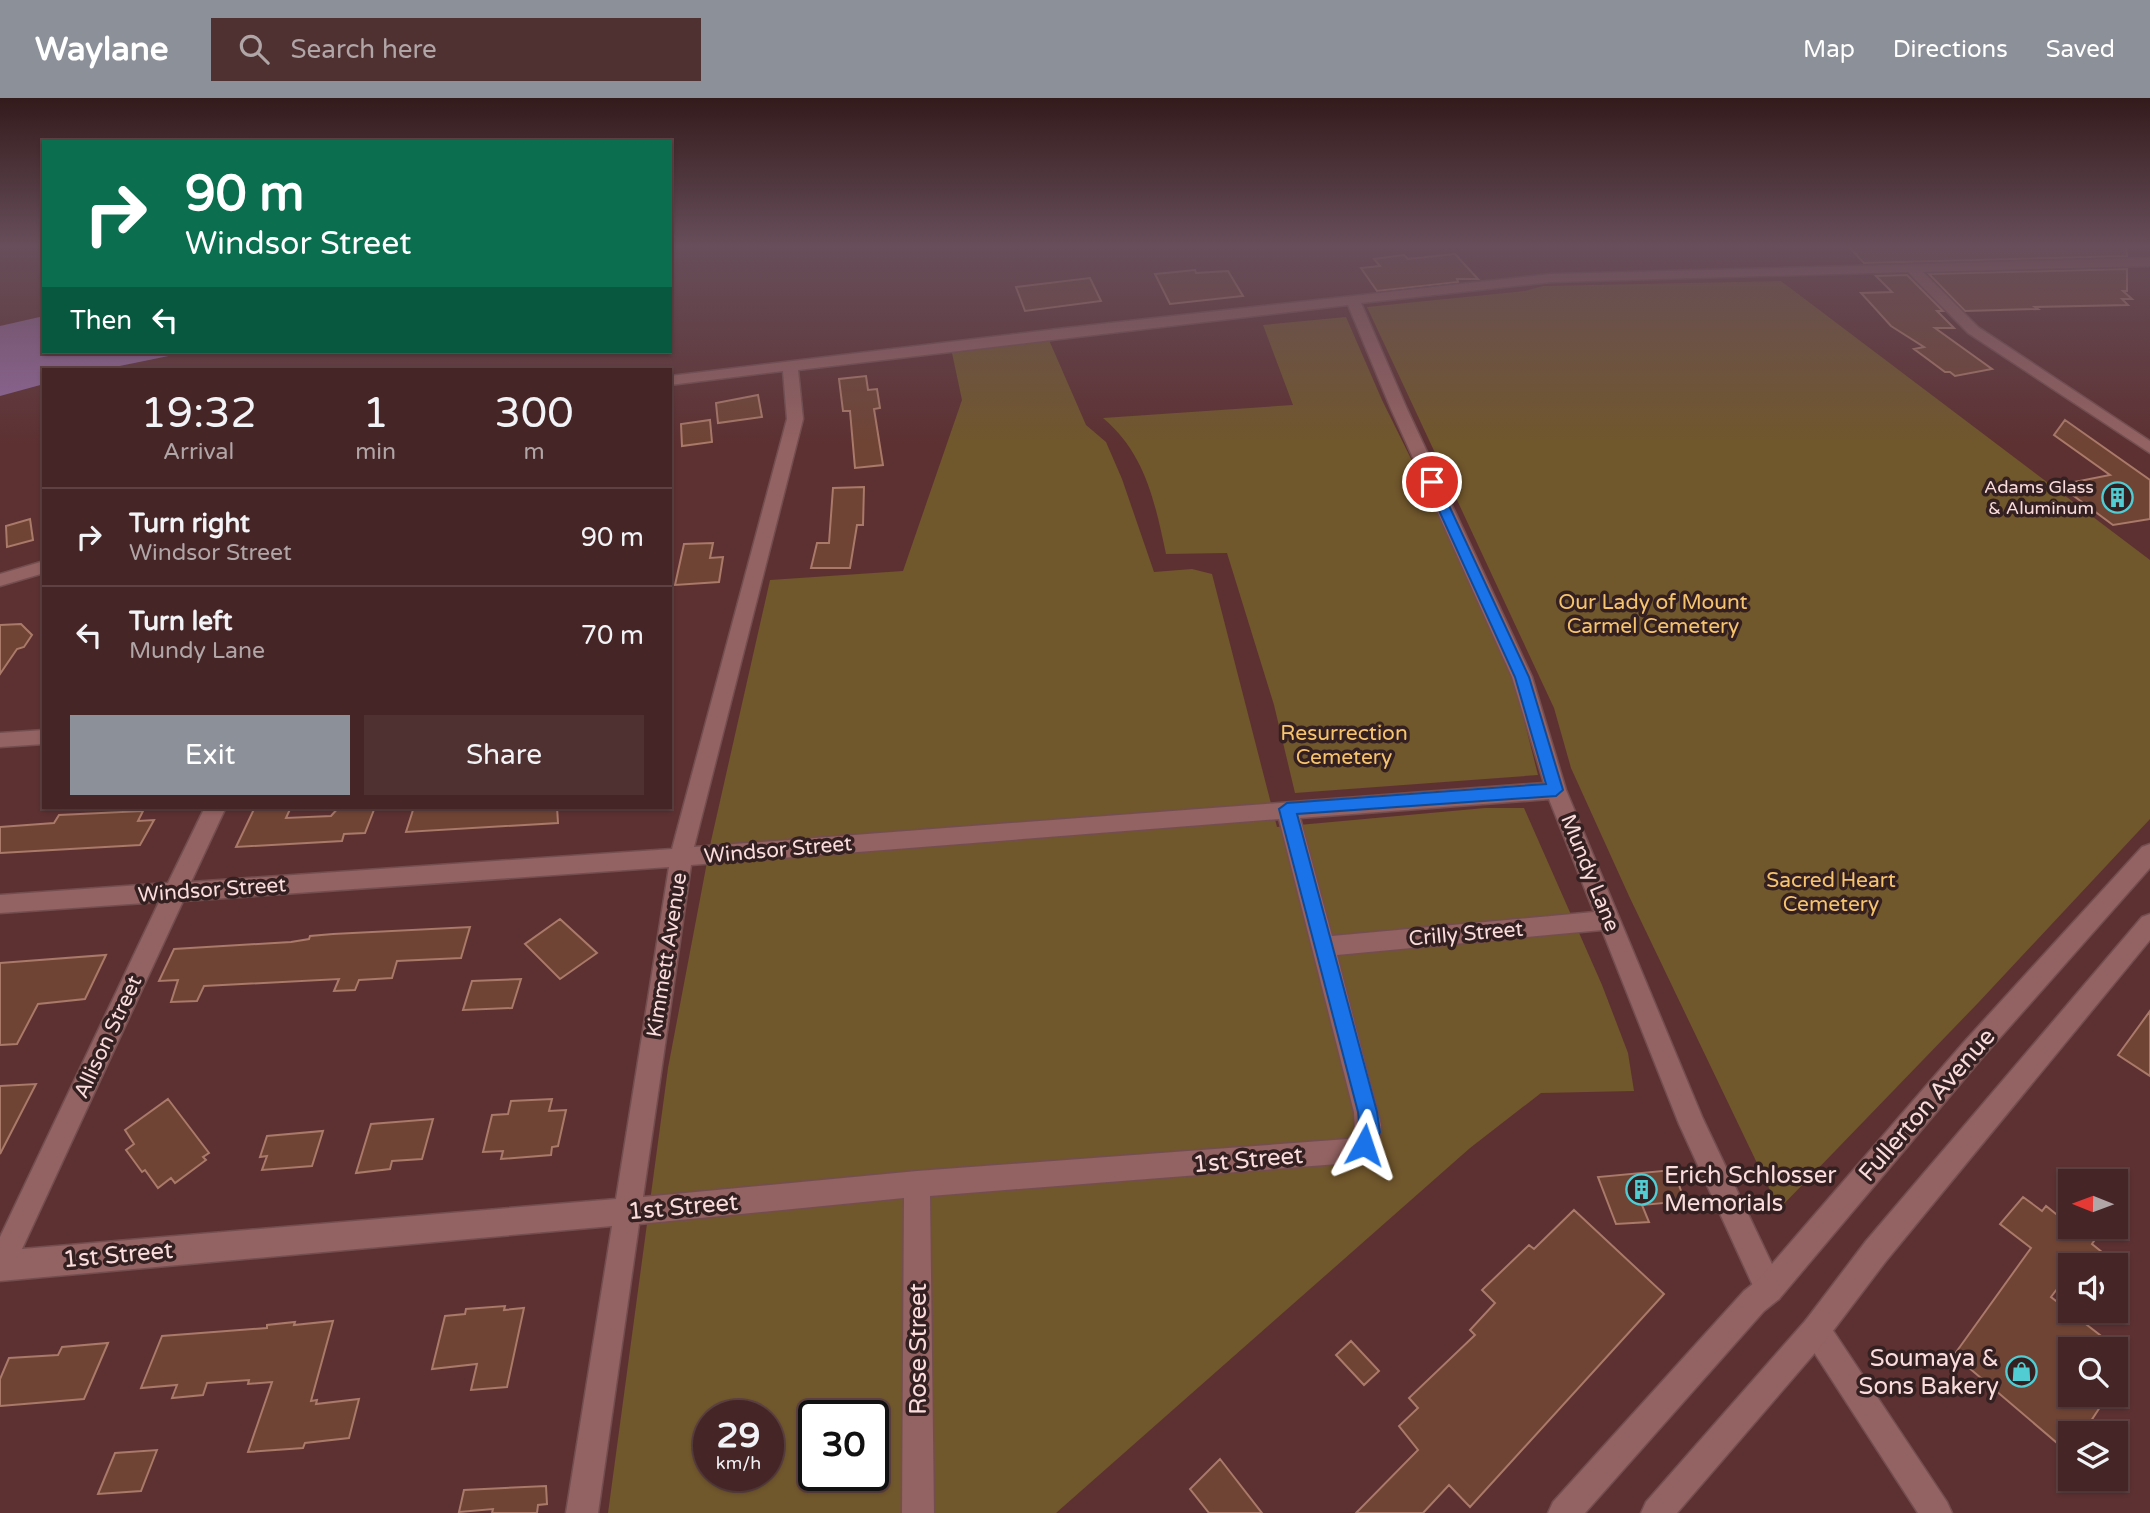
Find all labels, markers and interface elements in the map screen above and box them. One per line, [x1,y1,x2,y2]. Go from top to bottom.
search box [211,18,701,81]
text: Waylane [35,30,169,69]
icon: search [235,30,273,68]
text: Search here [291,34,437,65]
text: Map [1803,35,1855,64]
text: Directions [1893,35,2008,64]
text: Saved [2046,35,2115,64]
text: 90 m [185,165,304,224]
icon: right [70,168,161,259]
text: Windsor Street [185,225,412,263]
icon: left [146,301,184,339]
text: Then [70,305,132,336]
text: 19:32 [140,388,257,439]
text: 1 [362,388,389,439]
text: 300 [494,388,574,439]
text: Arrival [163,438,234,466]
text: min [355,438,396,466]
text: m [523,438,545,466]
pin [1402,452,1462,512]
icon: arrive [1413,463,1451,501]
place label: Adams Glass & Aluminum [1984,476,2094,519]
building icon: Adams Glass & Aluminum [2100,480,2134,514]
text: Turn right [129,508,250,539]
icon: right [70,518,108,556]
text: 90 m [581,522,644,553]
text: Windsor Street [129,539,292,567]
park label: Our Lady of Mount Carmel Cemetery [1558,590,1748,639]
text: Turn left [129,606,232,637]
icon: left [70,616,108,654]
text: 70 m [581,620,644,651]
text: Mundy Lane [129,637,265,665]
button: Exit [70,715,350,795]
button: Share [364,715,644,795]
park label: Resurrection Cemetery [1280,721,1408,770]
street label: Mundy Lane [1555,811,1625,935]
street label: Windsor Street [703,831,853,869]
park label: Sacred Heart Cemetery [1766,868,1896,917]
street label: Kimmett Avenue [642,871,692,1039]
street label: Windsor Street [137,872,287,908]
street label: Crilly Street [1408,917,1524,951]
street label: Allison Street [69,972,147,1102]
street label: Fullerton Avenue [1853,1022,2001,1188]
position arrow [1327,1108,1401,1182]
street label: 1st Street [1192,1141,1304,1179]
place label: Erich Schlosser Memorials [1664,1161,1837,1218]
north arrow [2058,1169,2128,1239]
map controls [2058,1169,2128,1491]
building icon: Erich Schlosser Memorials [1624,1172,1658,1206]
street label: 1st Street [627,1188,739,1226]
street label: 1st Street [62,1236,174,1274]
button: sound [2058,1253,2128,1323]
street label: Rose Street [904,1283,933,1415]
button: search [2058,1337,2128,1407]
place label: Soumaya & Sons Bakery [1859,1344,1999,1401]
shop icon: Soumaya & Sons Bakery [2005,1355,2039,1389]
speed limit sign: 30 [798,1400,889,1491]
text: 29 [717,1415,760,1457]
button: layers [2058,1421,2128,1491]
text: km/h [716,1452,761,1474]

